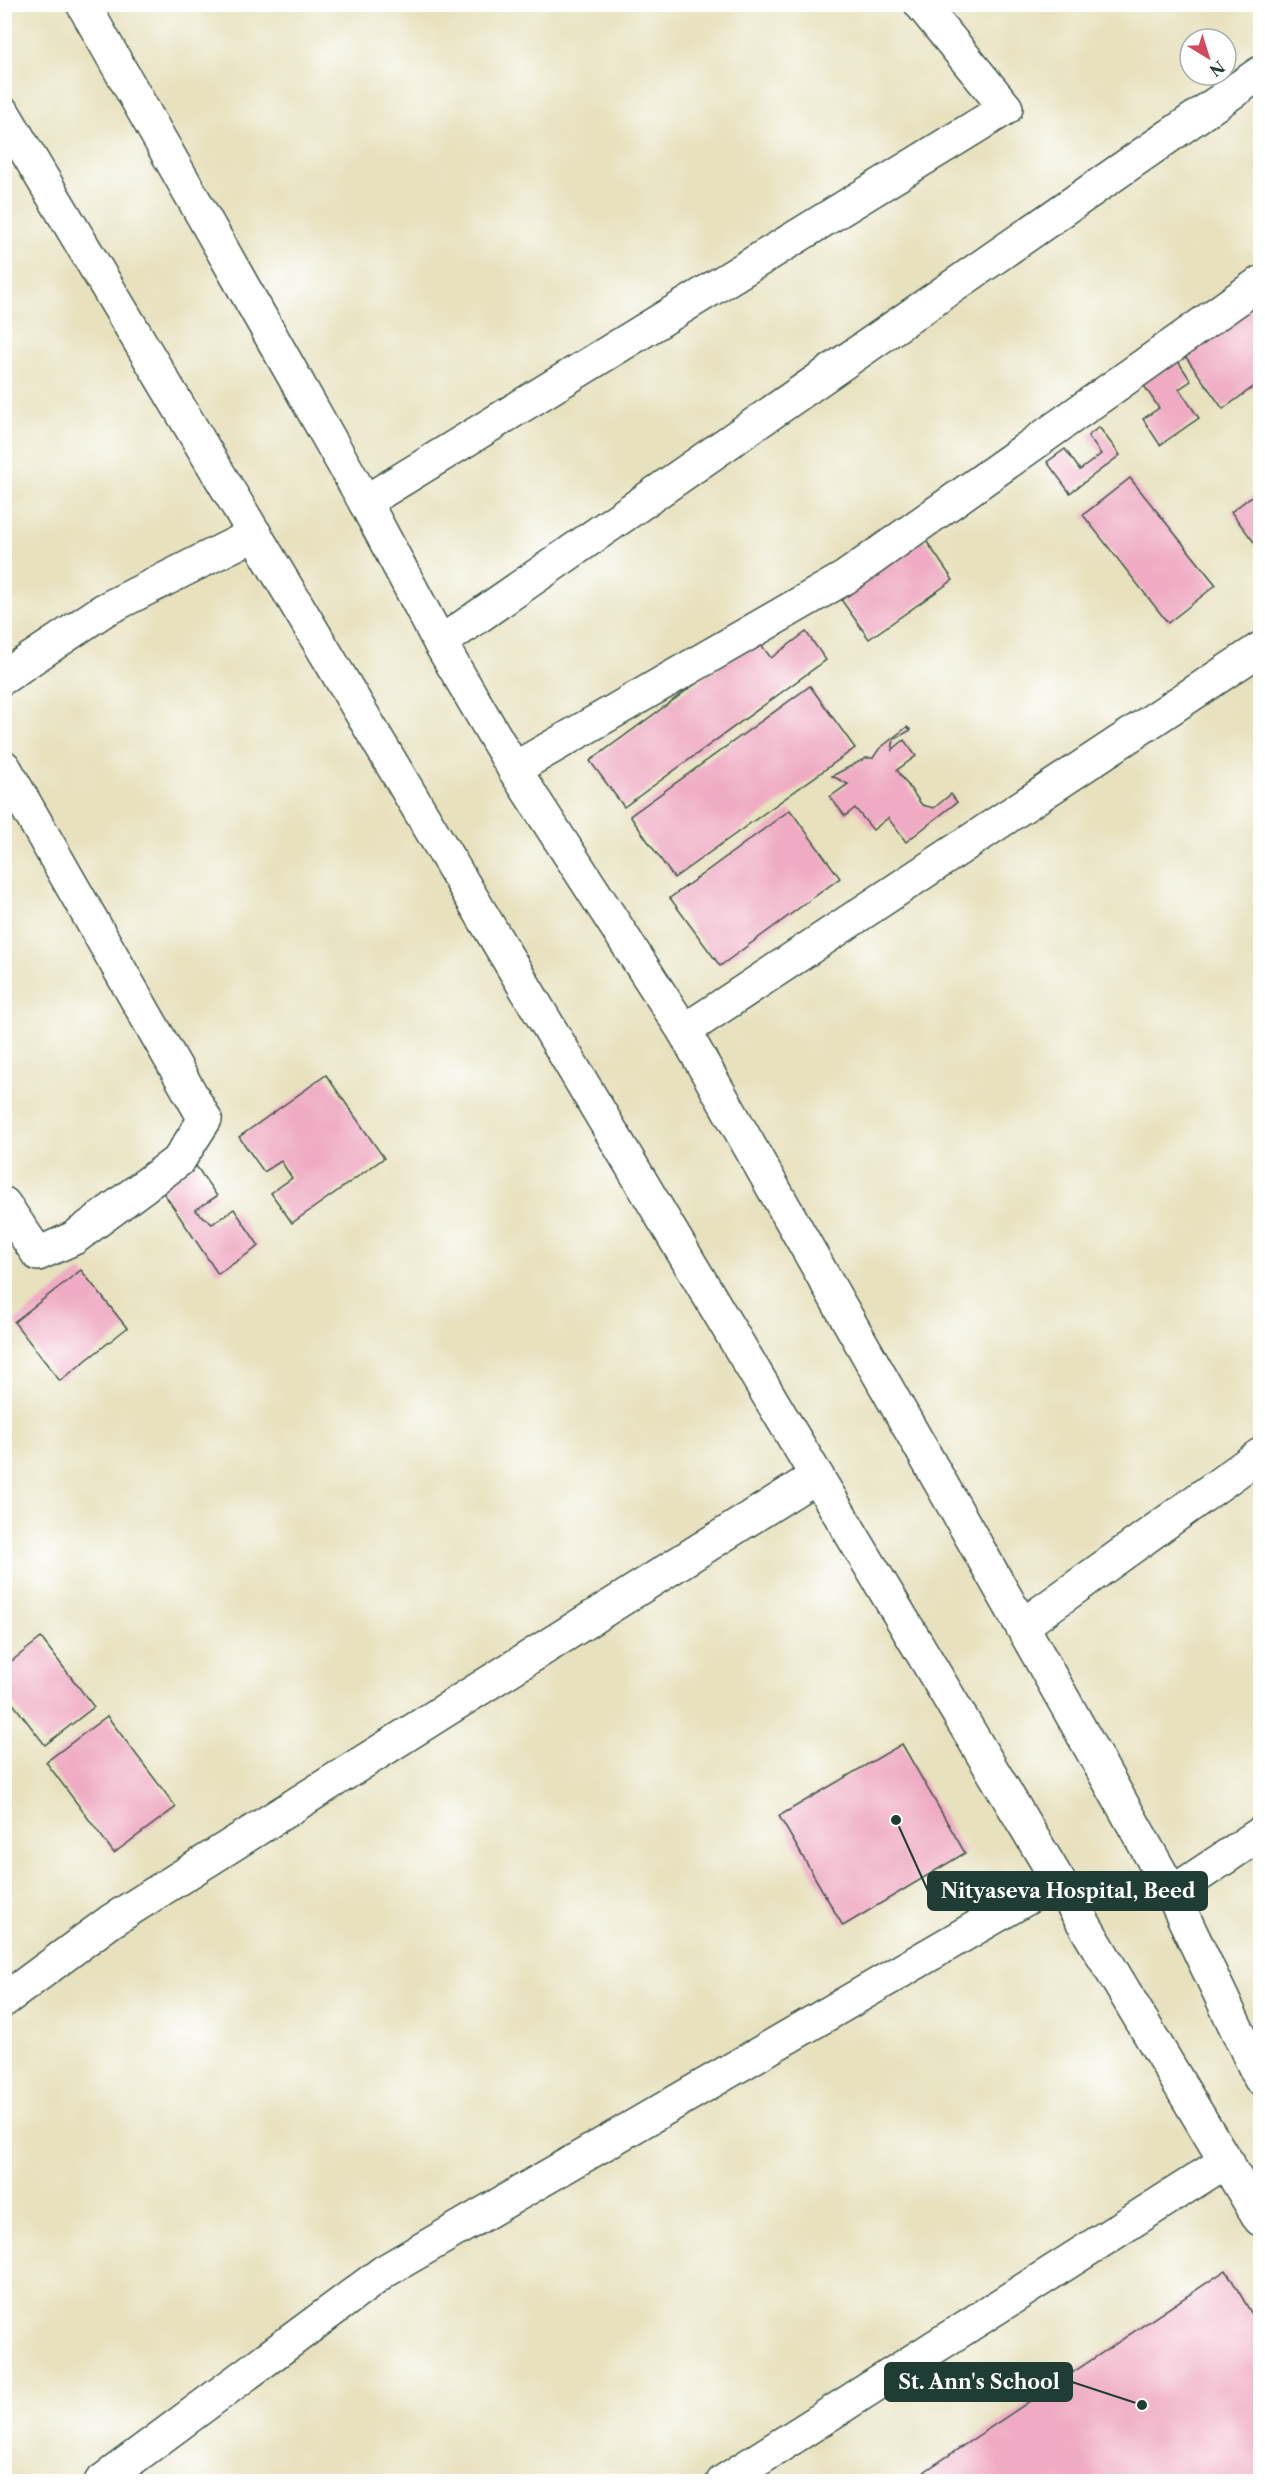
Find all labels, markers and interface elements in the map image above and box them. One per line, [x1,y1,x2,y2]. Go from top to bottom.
north arrow [1178,27,1238,87]
text: N [1206,57,1229,81]
callout: Nityaseva Hospital, Beed [928,1872,1207,1910]
text: Nityaseva Hospital, Beed [941,1879,1196,1903]
callout: St. Ann's School [885,2363,1072,2401]
text: St. Ann's School [898,2370,1060,2394]

